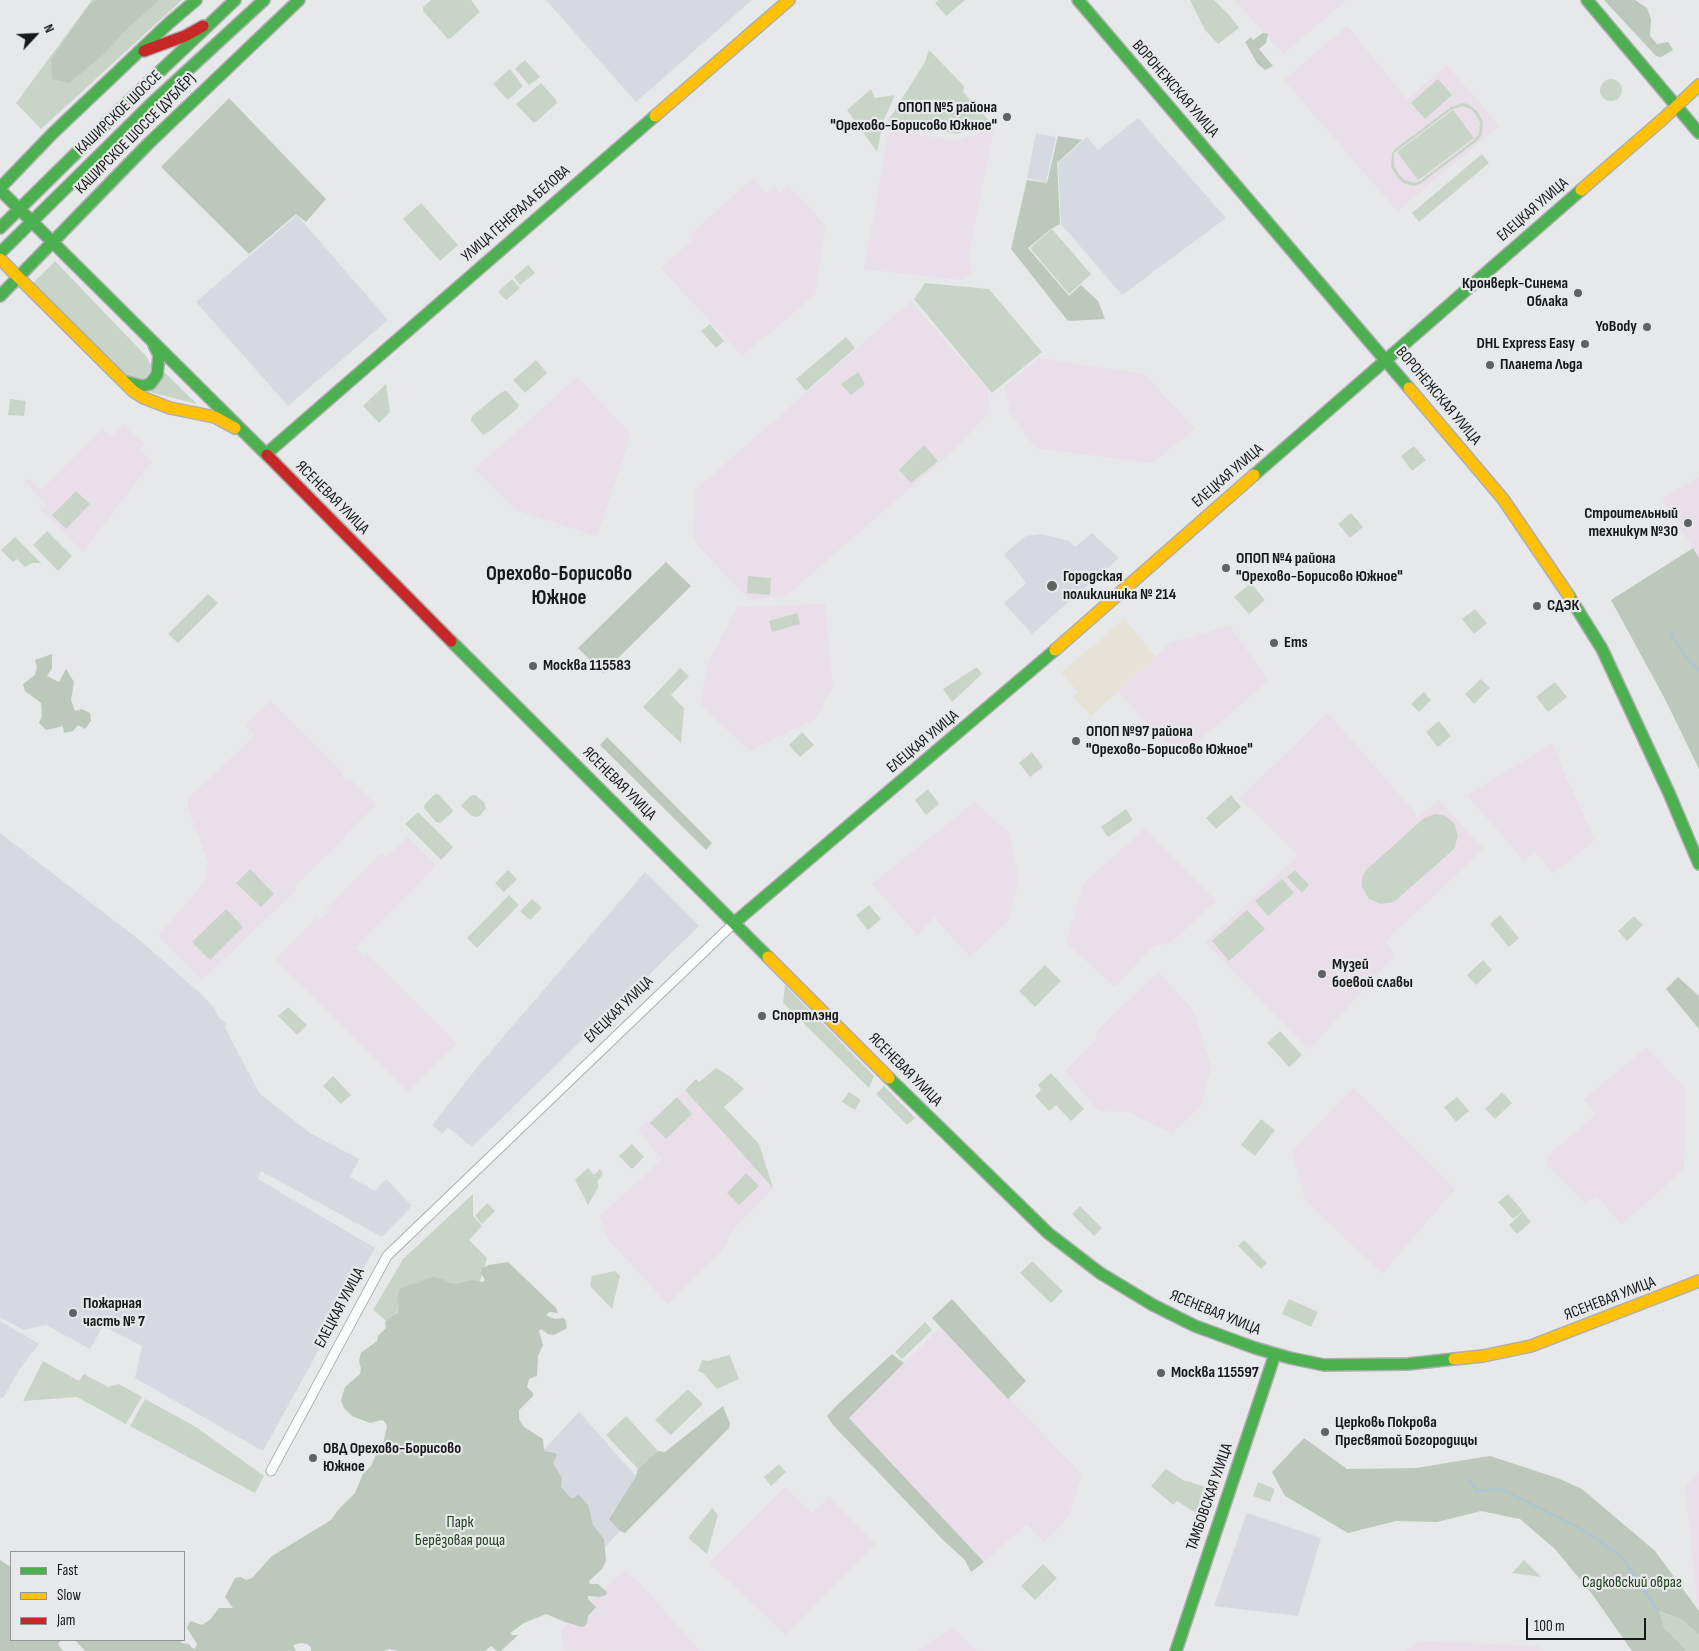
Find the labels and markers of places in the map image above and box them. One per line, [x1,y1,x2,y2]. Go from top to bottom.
place label: ОПОП №5 района "Орехово-Борисово Южное" [830,98,997,136]
marker: ОПОП №5 района "Орехово-Борисово Южное" [1001,111,1013,123]
place label: Кронверк-Синема Облака [1462,274,1568,312]
marker: Кронверк-Синема Облака [1572,287,1584,299]
place label: YoBody [1595,317,1637,337]
marker: YoBody [1641,321,1653,333]
place label: DHL Express Easy [1477,334,1575,354]
marker: DHL Express Easy [1579,338,1591,350]
place label: Планета Льда [1500,355,1583,375]
marker: Планета Льда [1484,359,1496,371]
place label: Строительный техникум №30 [1584,504,1678,542]
marker: Строительный техникум №30 [1682,517,1694,529]
place label: ОПОП №4 района "Орехово-Борисово Южное" [1236,549,1403,587]
marker: ОПОП №4 района "Орехово-Борисово Южное" [1220,562,1232,574]
place label: Городская поликлиника № 214 [1063,567,1176,605]
marker: Городская поликлиника № 214 [1045,579,1059,593]
place label: СДЭК [1547,596,1579,616]
marker: СДЭК [1531,600,1543,612]
place label: Ems [1284,633,1308,653]
marker: Ems [1268,637,1280,649]
place label: Москва 115583 [543,656,631,676]
marker: Москва 115583 [527,660,539,672]
place label: ОПОП №97 района "Орехово-Борисово Южное" [1086,722,1253,760]
marker: ОПОП №97 района "Орехово-Борисово Южное" [1070,735,1082,747]
place label: Музей боевой славы [1332,955,1413,993]
marker: Музей боевой славы [1316,968,1328,980]
place label: Спортлэнд [772,1006,839,1026]
marker: Спортлэнд [756,1010,768,1022]
place label: Пожарная часть № 7 [83,1294,145,1332]
marker: Пожарная часть № 7 [67,1307,79,1319]
place label: Москва 115597 [1171,1363,1259,1383]
marker: Москва 115597 [1155,1367,1167,1379]
place label: Церковь Покрова Пресвятой Богородицы [1335,1413,1477,1451]
marker: Церковь Покрова Пресвятой Богородицы [1319,1426,1331,1438]
place label: ОВД Орехово-Борисово Южное [323,1439,461,1477]
marker: ОВД Орехово-Борисово Южное [307,1452,319,1464]

